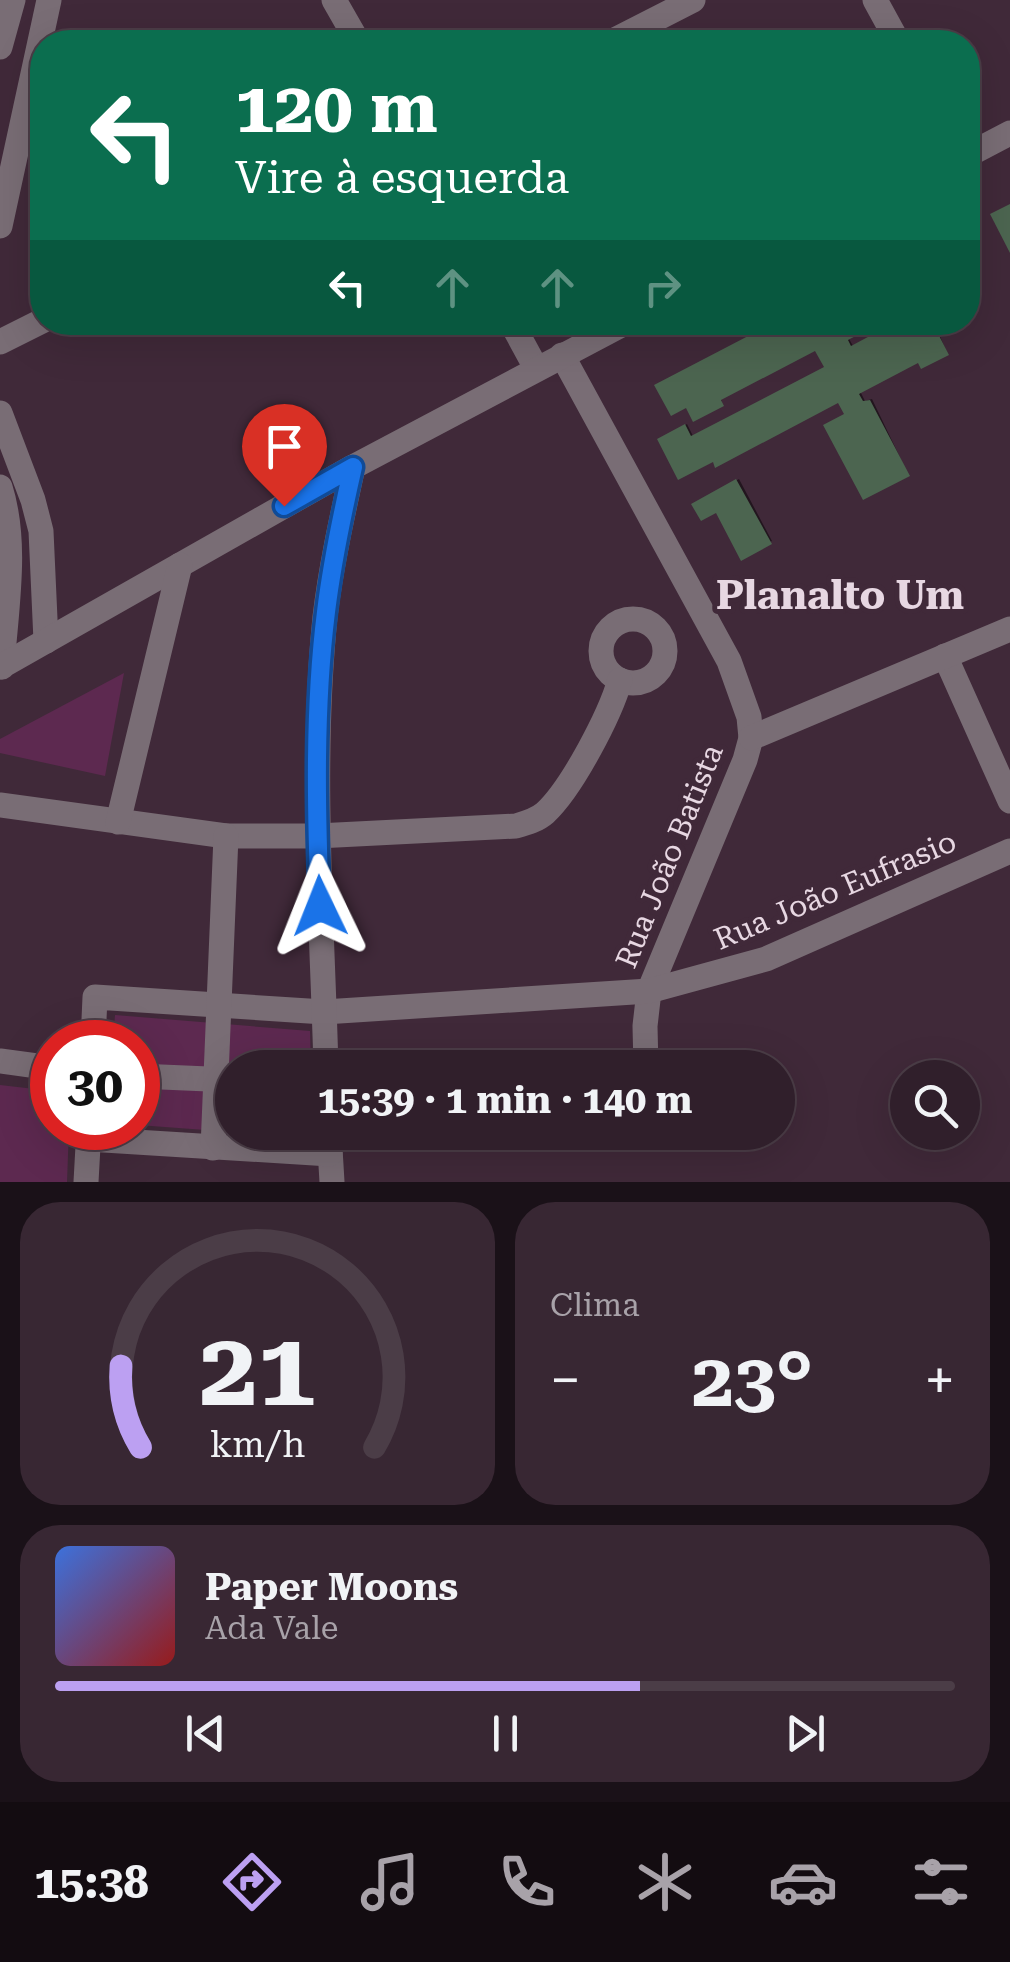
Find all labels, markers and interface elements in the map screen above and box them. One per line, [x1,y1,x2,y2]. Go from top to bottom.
text: 120 m [235,67,438,149]
icon: left [70,70,200,200]
text: Vire à esquerda [235,151,569,204]
icon: left [320,260,375,315]
icon: ahead [425,260,480,315]
icon: ahead [530,260,585,315]
icon: right [635,260,690,315]
pin [242,404,327,507]
icon: arrive [257,419,312,474]
district label: Planalto Um [716,572,964,619]
street label: Rua João Batista [608,739,730,973]
street label: Rua João Eufrasio [709,823,961,957]
position arrow [268,854,372,958]
speed limit sign: 30 [30,1020,160,1150]
map controls [890,1060,980,1150]
button: search [890,1060,980,1150]
text: 15:39 · 1 min · 140 m [318,1078,692,1122]
text: Clima [550,1286,640,1324]
text: 21 [199,1309,316,1430]
text: 23° [692,1336,813,1424]
text: − [550,1348,581,1412]
text: + [924,1348,955,1412]
text: km/h [210,1424,305,1466]
text: Paper Moons [205,1565,458,1609]
text: Ada Vale [205,1609,338,1647]
icon: previous [178,1706,233,1761]
icon: pause [478,1706,533,1761]
icon: next [778,1706,833,1761]
icon: directions [217,1847,287,1917]
icon: music [355,1847,425,1917]
icon: phone [492,1847,562,1917]
icon: climate [630,1847,700,1917]
icon: car [768,1847,838,1917]
icon: filters [906,1847,976,1917]
text: 15:38 [34,1856,149,1909]

